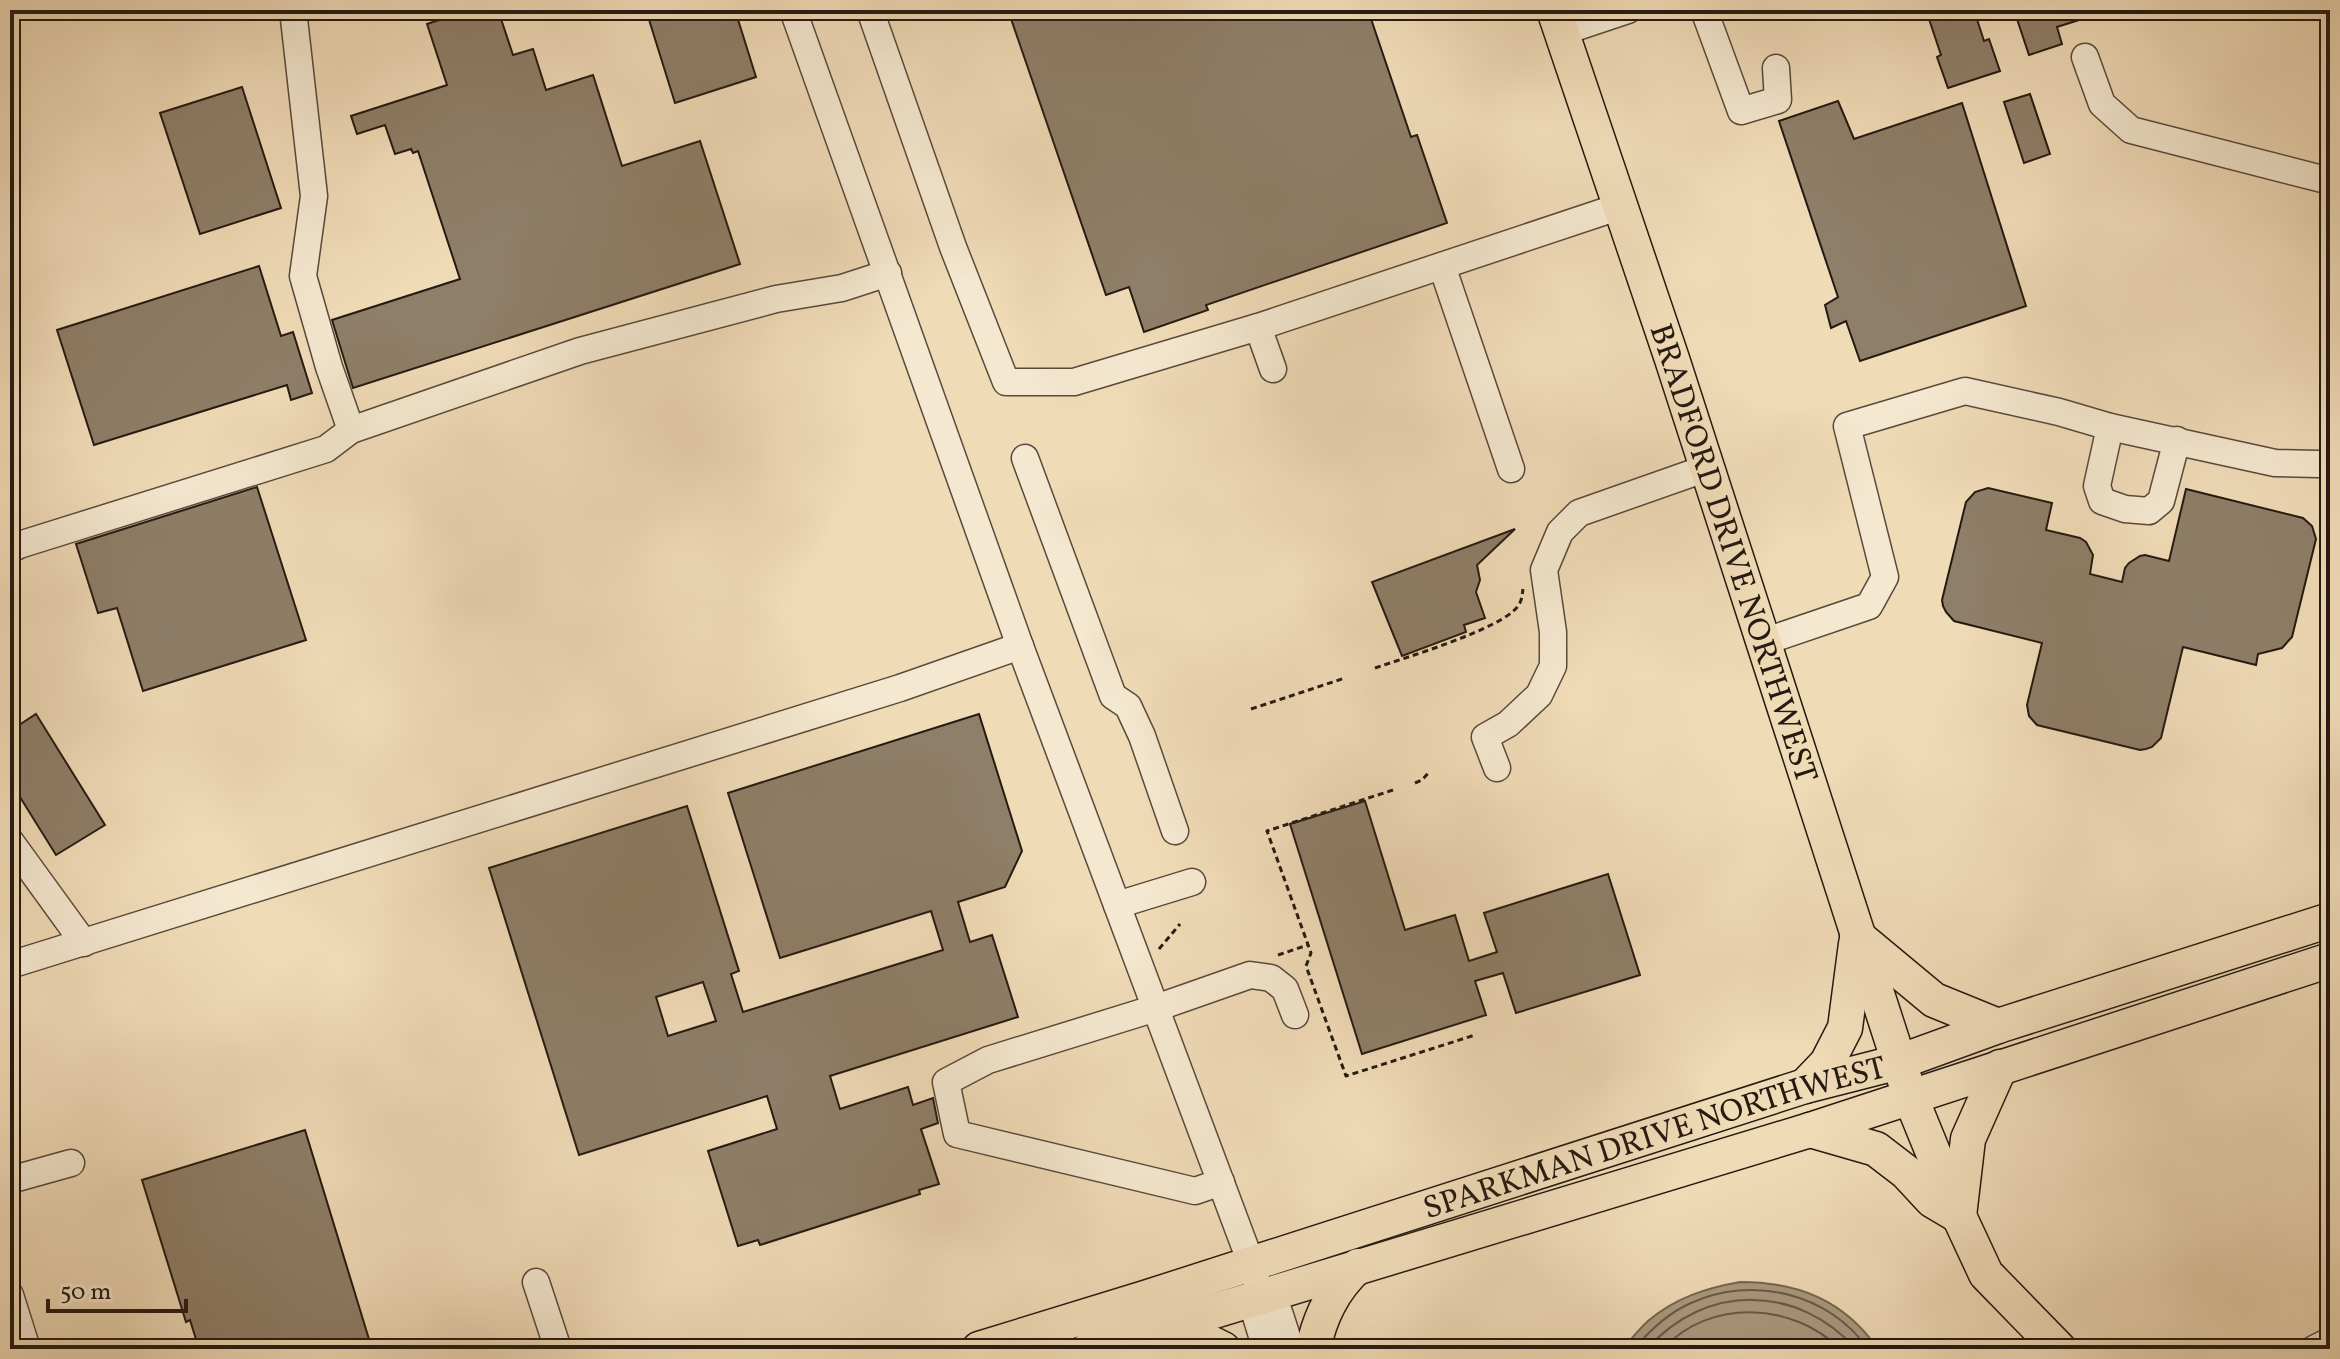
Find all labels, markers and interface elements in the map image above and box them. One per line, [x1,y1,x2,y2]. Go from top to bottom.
street label: BRADFORD DRIVE NORTHWEST [1637,318,1826,789]
street label: SPARKMAN DRIVE NORTHWEST [1418,1047,1891,1232]
scale bar [48,1263,186,1313]
text: 50 m [60,1276,112,1310]

